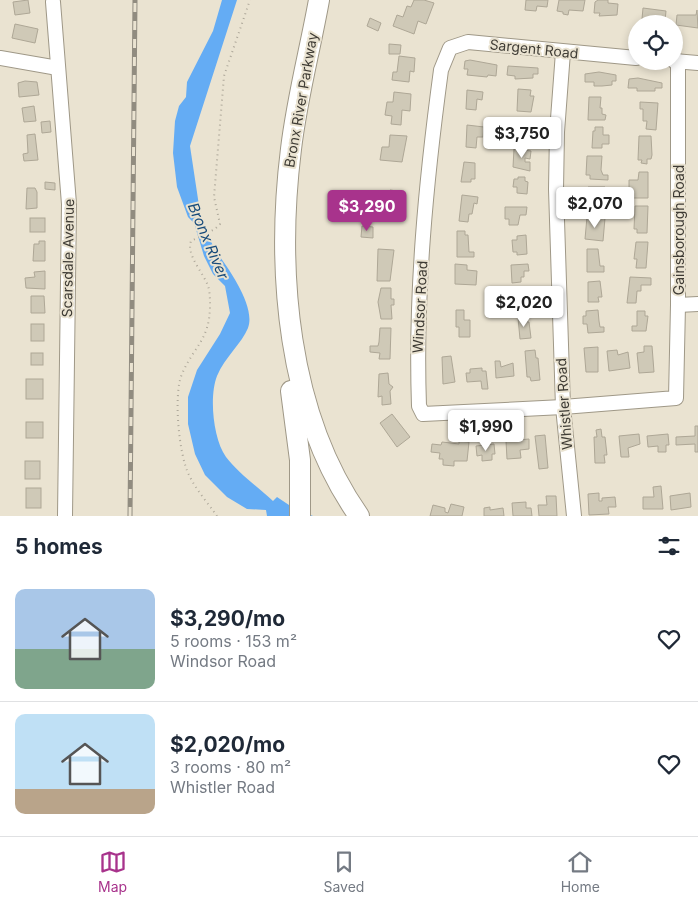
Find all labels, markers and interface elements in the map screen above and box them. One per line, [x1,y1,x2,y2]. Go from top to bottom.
map controls [628,15,683,70]
button: locate [628,15,683,70]
street label: Bronx River Parkway [280,31,321,169]
street label: Sargent Road [489,35,579,62]
pin: $3,750 [481,116,563,159]
text: $3,750 [494,123,550,143]
street label: Gainsborough Road [670,165,687,295]
pin: $2,070 [554,186,636,229]
pin: $3,290 [326,190,408,232]
text: $2,070 [567,193,623,213]
text: $3,290 [338,196,396,216]
street label: Scarsdale Avenue [58,198,77,318]
water label: Bronx River [184,200,233,282]
street label: Windsor Road [409,260,430,354]
pin: $2,020 [483,286,565,328]
text: $2,020 [495,292,553,312]
street label: Whistler Road [552,358,575,451]
pin: $1,990 [445,410,527,452]
text: $1,990 [459,416,513,436]
icon: filters [655,532,683,560]
text: 5 homes [15,534,103,559]
text: $3,290/mo [170,606,285,631]
icon: home [55,609,115,669]
icon: heart [655,625,683,653]
text: 5 rooms · 153 m² [170,631,297,651]
text: Windsor Road [170,651,276,671]
text: $2,020/mo [170,732,285,757]
icon: home [55,734,115,794]
icon: heart [655,750,683,778]
text: 3 rooms · 80 m² [170,757,291,777]
text: Whistler Road [170,777,275,797]
tab: Map [98,848,127,895]
tab: Saved [323,848,364,895]
tab: Home [561,848,600,895]

